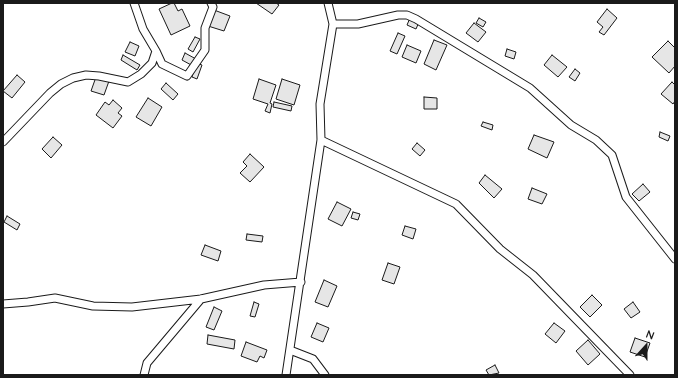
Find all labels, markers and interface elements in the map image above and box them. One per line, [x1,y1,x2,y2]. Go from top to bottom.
north arrow [626,326,666,366]
text: N [644,327,657,343]

